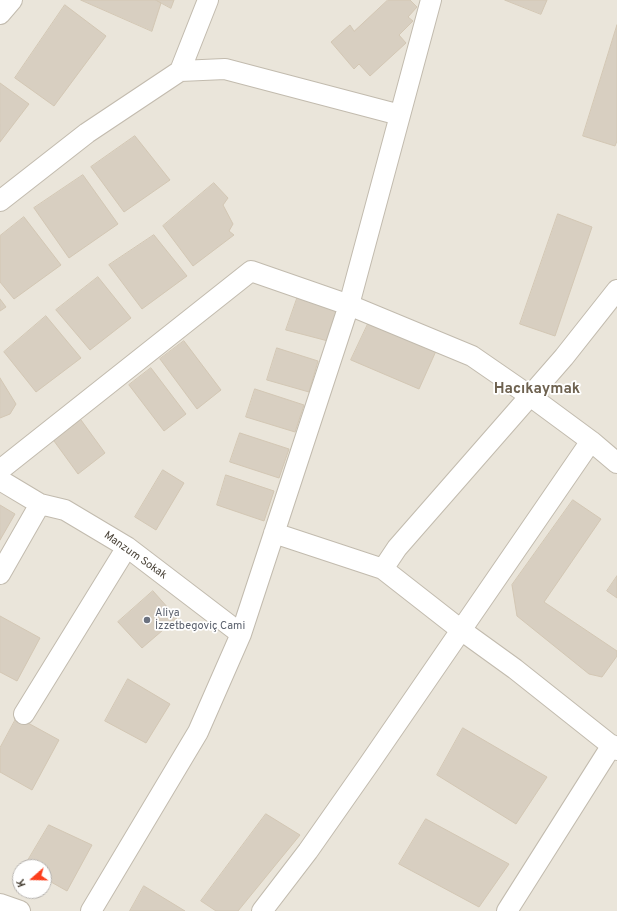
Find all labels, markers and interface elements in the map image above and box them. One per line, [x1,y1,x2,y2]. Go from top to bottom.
district label: Hacıkaymak [494,381,580,399]
street label: Manzum Sokak [101,529,169,583]
place label: Aliya İzzetbegoviç Cami [155,607,245,633]
marker: Aliya İzzetbegoviç Cami [142,615,152,625]
north arrow [12,859,52,899]
text: K [14,877,30,889]

